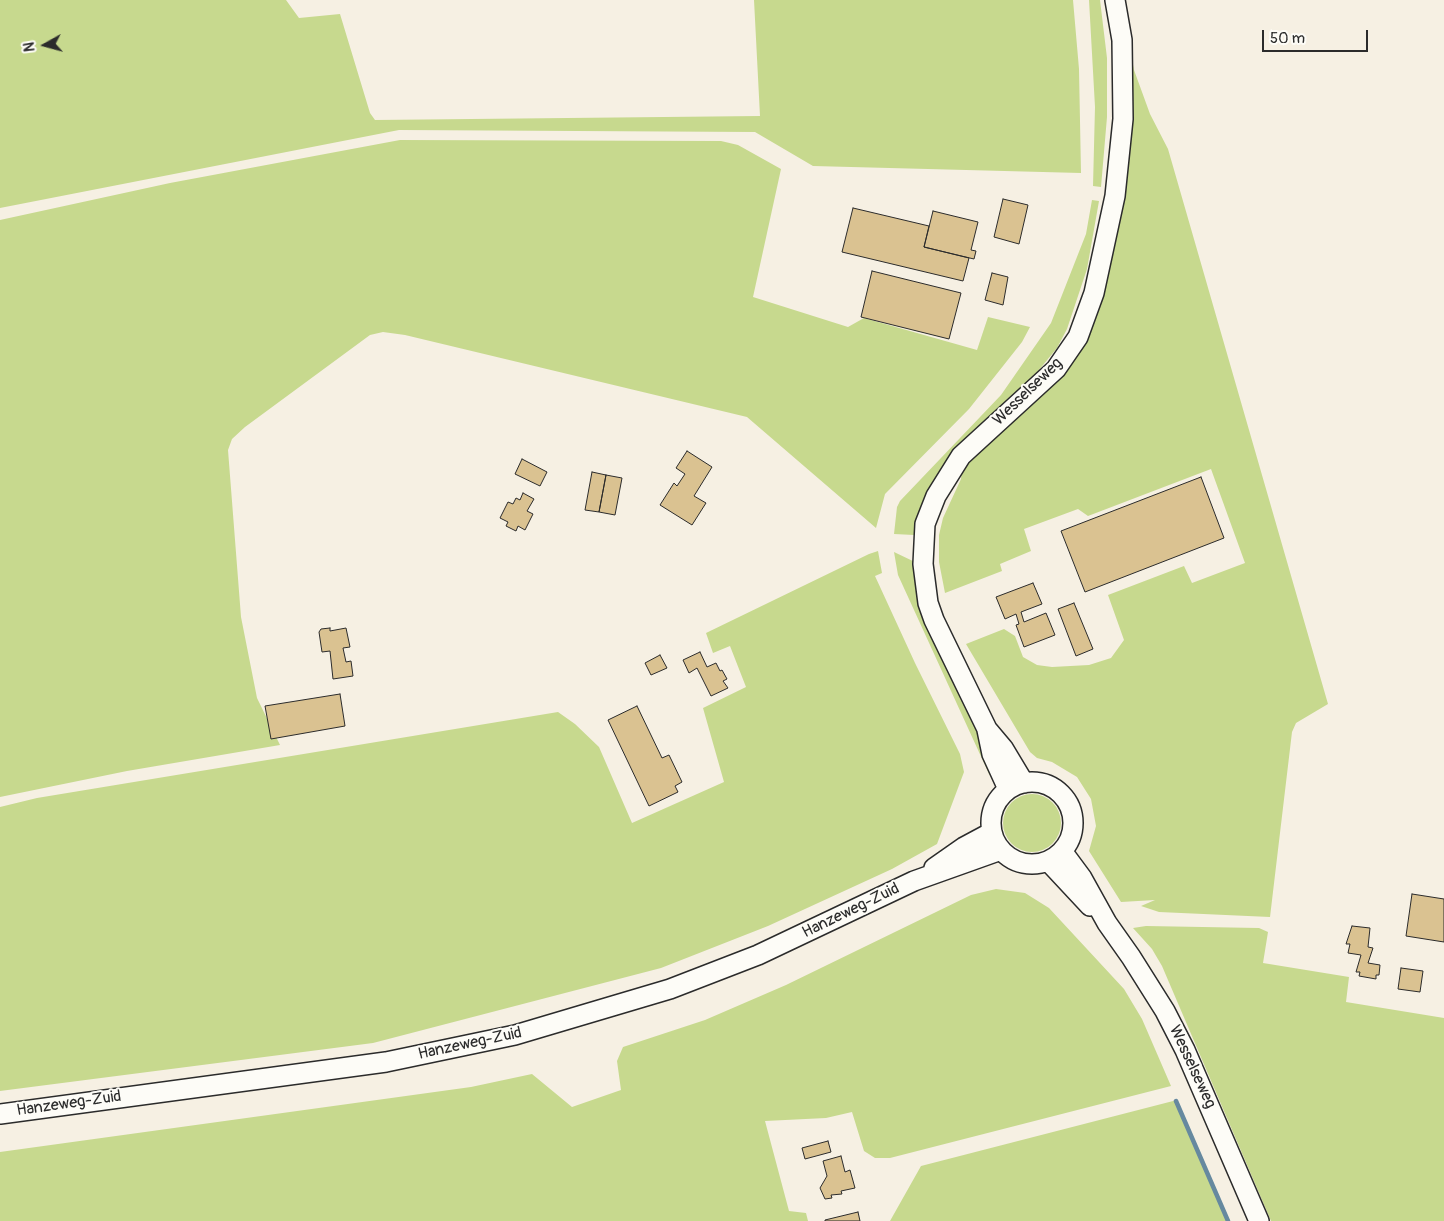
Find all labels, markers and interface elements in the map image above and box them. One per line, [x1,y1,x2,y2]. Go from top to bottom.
north arrow [20,20,70,70]
scale bar [1264,20,1370,52]
text: 50 m [1270,29,1305,48]
text: N [21,41,39,53]
street label: Wesselseweg [989,354,1067,430]
street label: Hanzeweg-Zuid [799,879,903,943]
street label: Wesselseweg [1164,1022,1220,1112]
street label: Hanzeweg-Zuid [416,1024,524,1064]
street label: Hanzeweg-Zuid [15,1087,123,1121]

